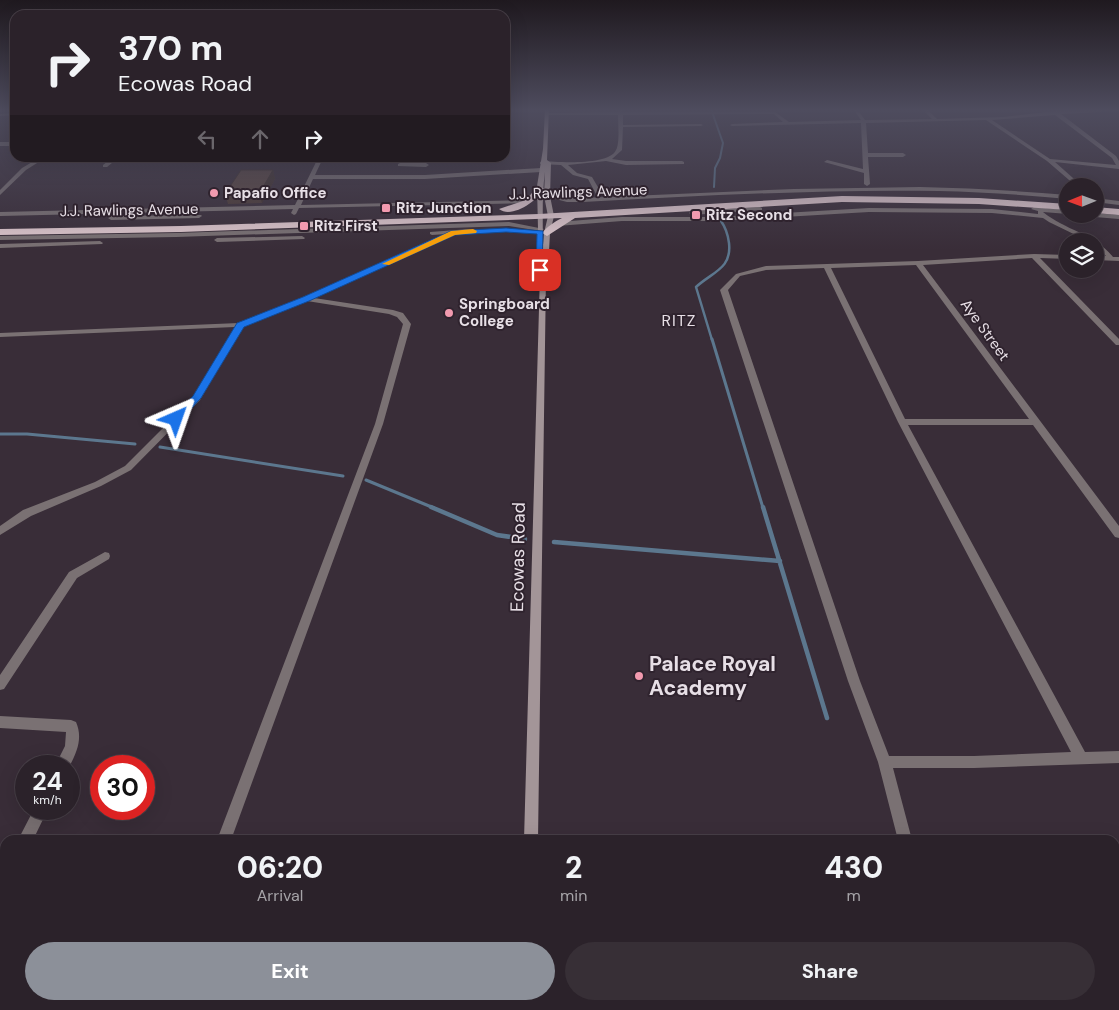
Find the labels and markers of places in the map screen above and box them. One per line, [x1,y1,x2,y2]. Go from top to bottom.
place label: Papafio Office [224,183,327,203]
marker: Papafio Office [208,187,220,199]
place label: Ritz Junction [396,198,492,218]
marker: Ritz Junction [380,202,392,214]
place label: Ritz Second [706,205,792,225]
marker: Ritz Second [690,209,702,221]
place label: Ritz First [314,216,378,236]
marker: Ritz First [298,220,310,232]
pin [519,249,561,291]
place label: Springboard College [459,294,550,331]
marker: Springboard College [443,307,455,319]
place label: Palace Royal Academy [649,650,776,702]
marker: Palace Royal Academy [633,670,645,682]

